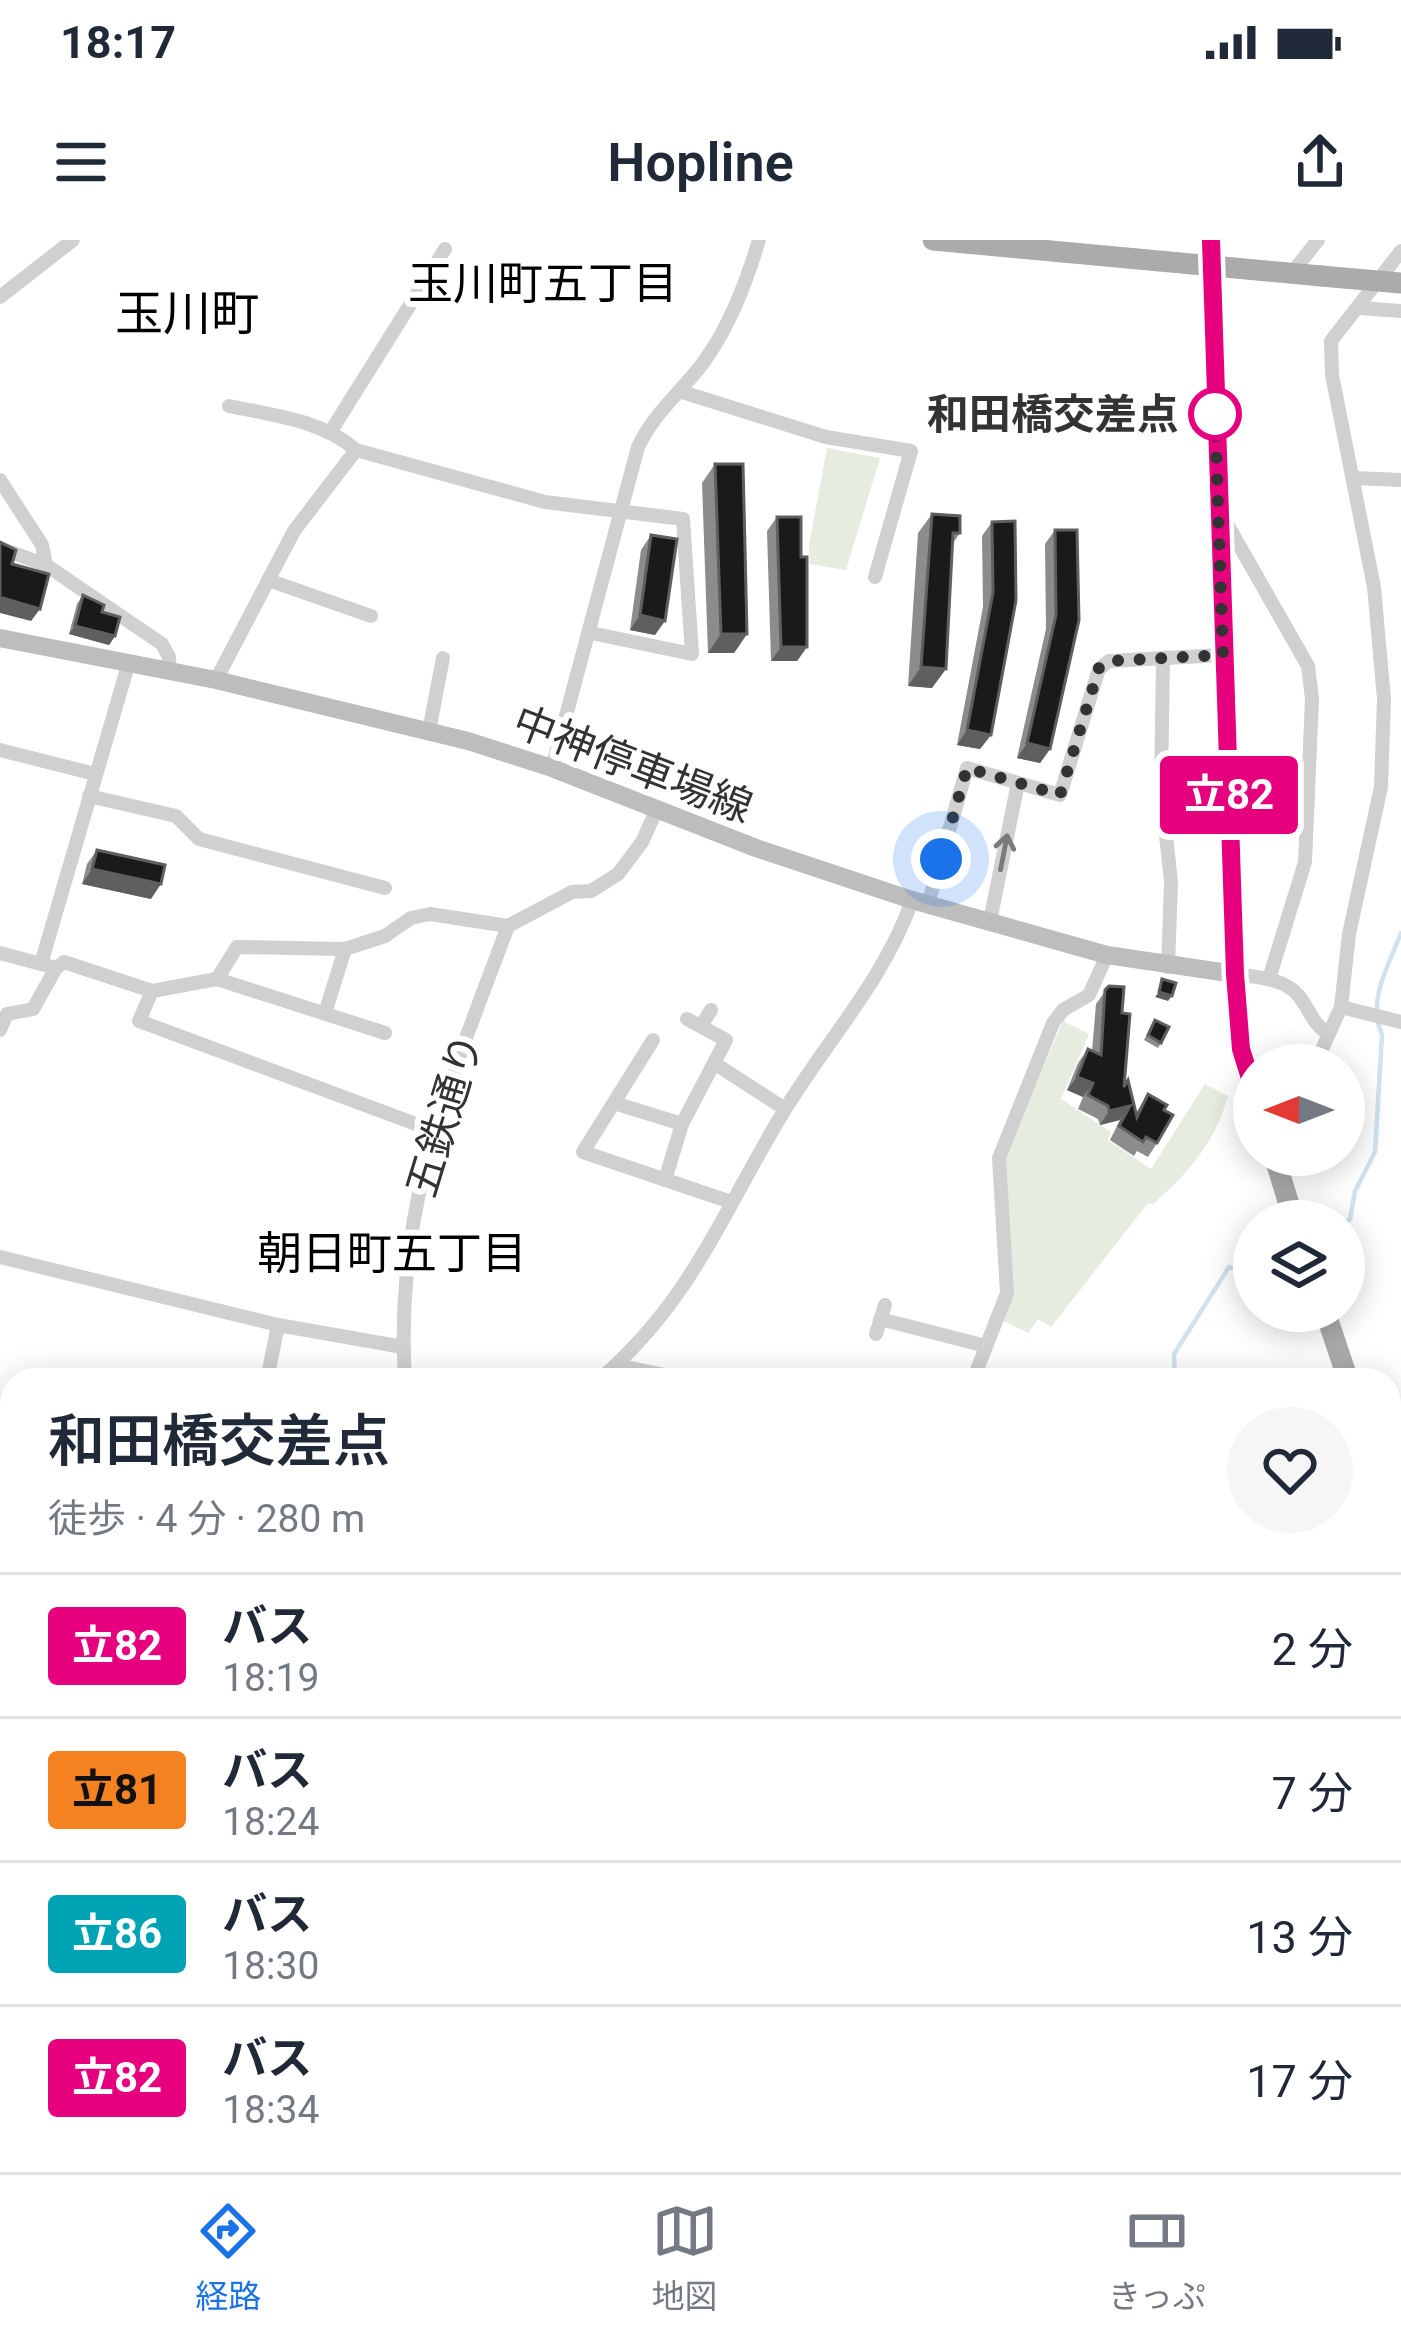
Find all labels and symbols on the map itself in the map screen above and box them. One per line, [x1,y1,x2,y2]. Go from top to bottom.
district label: 玉川町五丁目 [408,257,678,310]
district label: 玉川町 [115,285,259,342]
marker: 和田橋交差点 [1190,389,1240,439]
place label: 和田橋交差点 [927,390,1179,439]
street label: 中神停車場線 [506,696,759,832]
line badge: 立82 [1160,756,1298,834]
your location [911,829,971,889]
one-way arrow [994,833,1016,872]
street label: 五鉄通り [396,1028,492,1203]
north arrow [1233,1044,1365,1176]
district label: 朝日町五丁目 [257,1227,527,1280]

